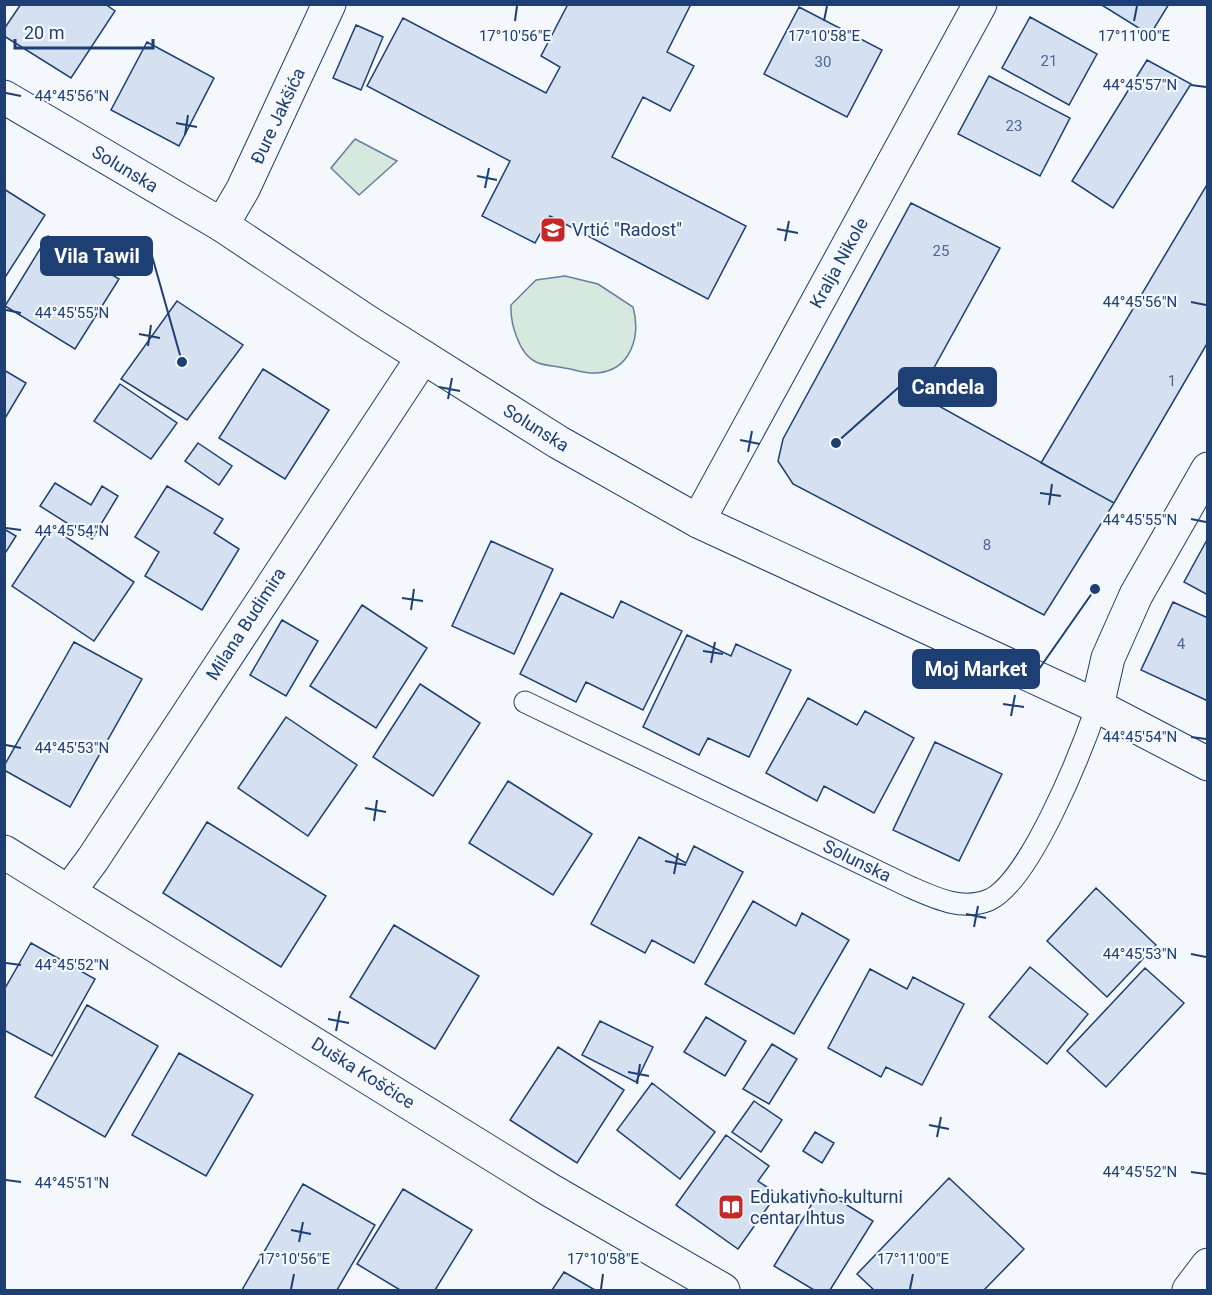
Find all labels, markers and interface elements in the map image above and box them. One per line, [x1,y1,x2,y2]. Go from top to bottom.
scale bar [15,12,153,50]
text: 20 m [24,22,64,43]
text: 17°10'56"E [479,27,552,45]
text: 17°10'58"E [788,27,861,45]
text: 17°11'00"E [1098,27,1171,45]
house number: 21 [1041,52,1057,70]
house number: 30 [815,53,831,71]
street label: Đure Jakšića [246,64,309,167]
text: 44°45'57"N [1103,76,1177,94]
text: 44°45'56"N [35,87,109,105]
house number: 23 [1006,117,1022,135]
street label: Solunska [88,141,162,196]
street label: Kralja Nikole [805,214,872,312]
school or university icon: Vrtić "Radost" [538,215,568,245]
place label: Vrtić "Radost" [572,219,682,240]
callout: Vila Tawil [41,237,152,275]
house number: 25 [933,242,949,260]
text: Vila Tawil [54,244,140,268]
text: 44°45'56"N [1103,293,1177,311]
text: 44°45'55"N [35,304,109,322]
callout: Candela [899,368,996,406]
house number: 1 [1168,372,1176,390]
text: Candela [911,375,985,399]
street label: Solunska [500,399,573,456]
text: 44°45'55"N [1103,511,1177,529]
text: 44°45'54"N [35,522,109,540]
house number: 8 [983,536,991,554]
street label: Milana Budimira [201,564,290,684]
house number: 4 [1177,635,1186,653]
callout: Moj Market [913,650,1039,688]
text: Moj Market [925,657,1028,681]
text: 44°45'54"N [1103,728,1177,746]
text: 44°45'53"N [35,739,109,757]
street label: Solunska [820,835,895,886]
text: 44°45'53"N [1103,945,1177,963]
text: 44°45'52"N [35,956,109,974]
street label: Duška Koščice [308,1032,419,1113]
text: 44°45'52"N [1103,1163,1177,1181]
text: 44°45'51"N [35,1174,109,1192]
place label: Edukativno-kulturni centar Ihtus [750,1186,903,1228]
library icon: Edukativno-kulturni centar Ihtus [716,1192,746,1222]
text: 17°10'56"E [258,1250,331,1268]
text: 17°10'58"E [567,1250,640,1268]
text: 17°11'00"E [877,1250,950,1268]

